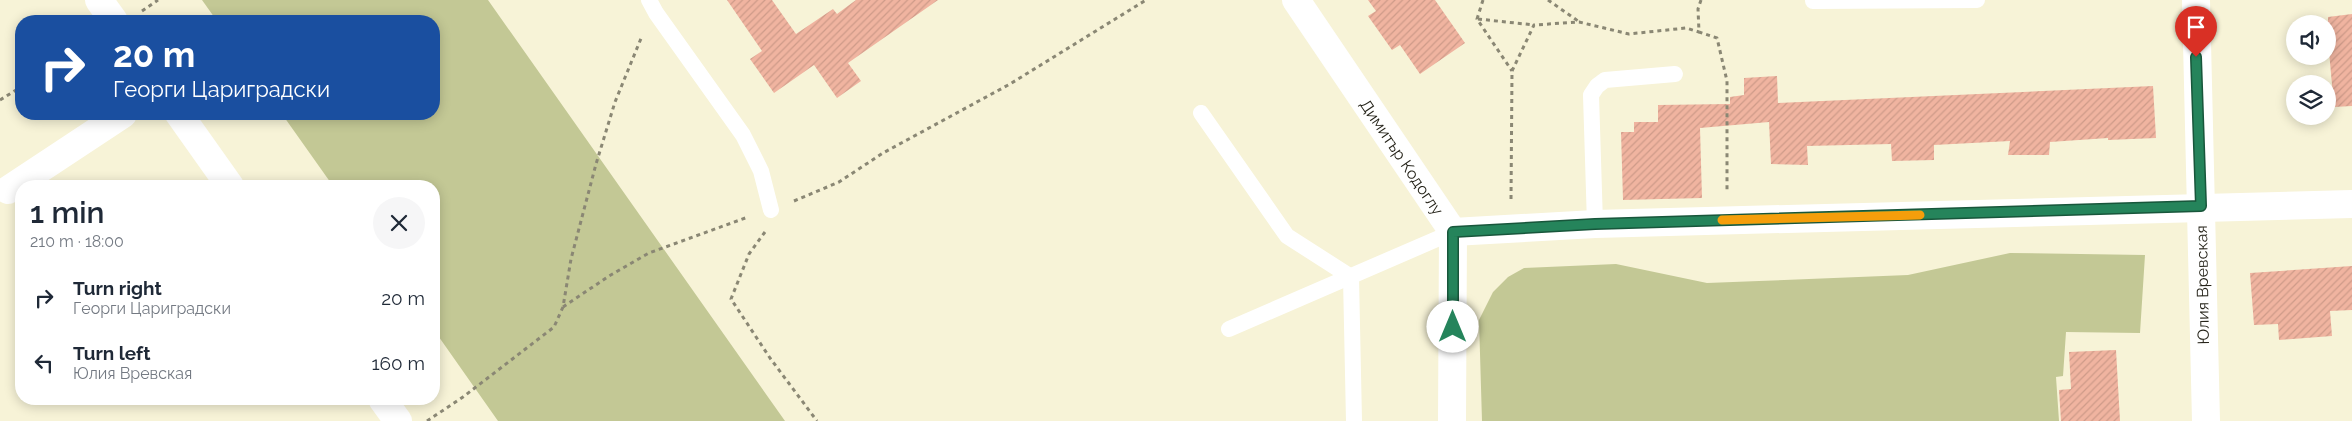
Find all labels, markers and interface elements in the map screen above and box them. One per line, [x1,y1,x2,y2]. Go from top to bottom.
pin [2175,6,2217,57]
icon: arrive [2182,13,2210,41]
map controls [2286,15,2336,125]
button: sound [2286,15,2336,65]
text: 20 m [113,34,195,75]
icon: right [30,35,95,100]
button: layers [2286,75,2336,125]
text: Георги Цариградски [113,76,330,102]
street label: Димитър Кодоглу [1356,96,1448,219]
text: 1 min [30,195,105,230]
button: close [373,197,425,249]
street label: Юлия Вревская [2192,225,2213,345]
text: 210 m · 18:00 [30,232,124,251]
text: Turn right [73,277,162,299]
icon: right [30,284,58,312]
text: 20 m [381,287,425,309]
text: Георги Цариградски [73,299,231,318]
position arrow [1426,300,1478,352]
text: Turn left [73,342,150,364]
icon: left [30,349,58,377]
text: 160 m [371,352,425,374]
text: Юлия Вревская [73,364,192,383]

